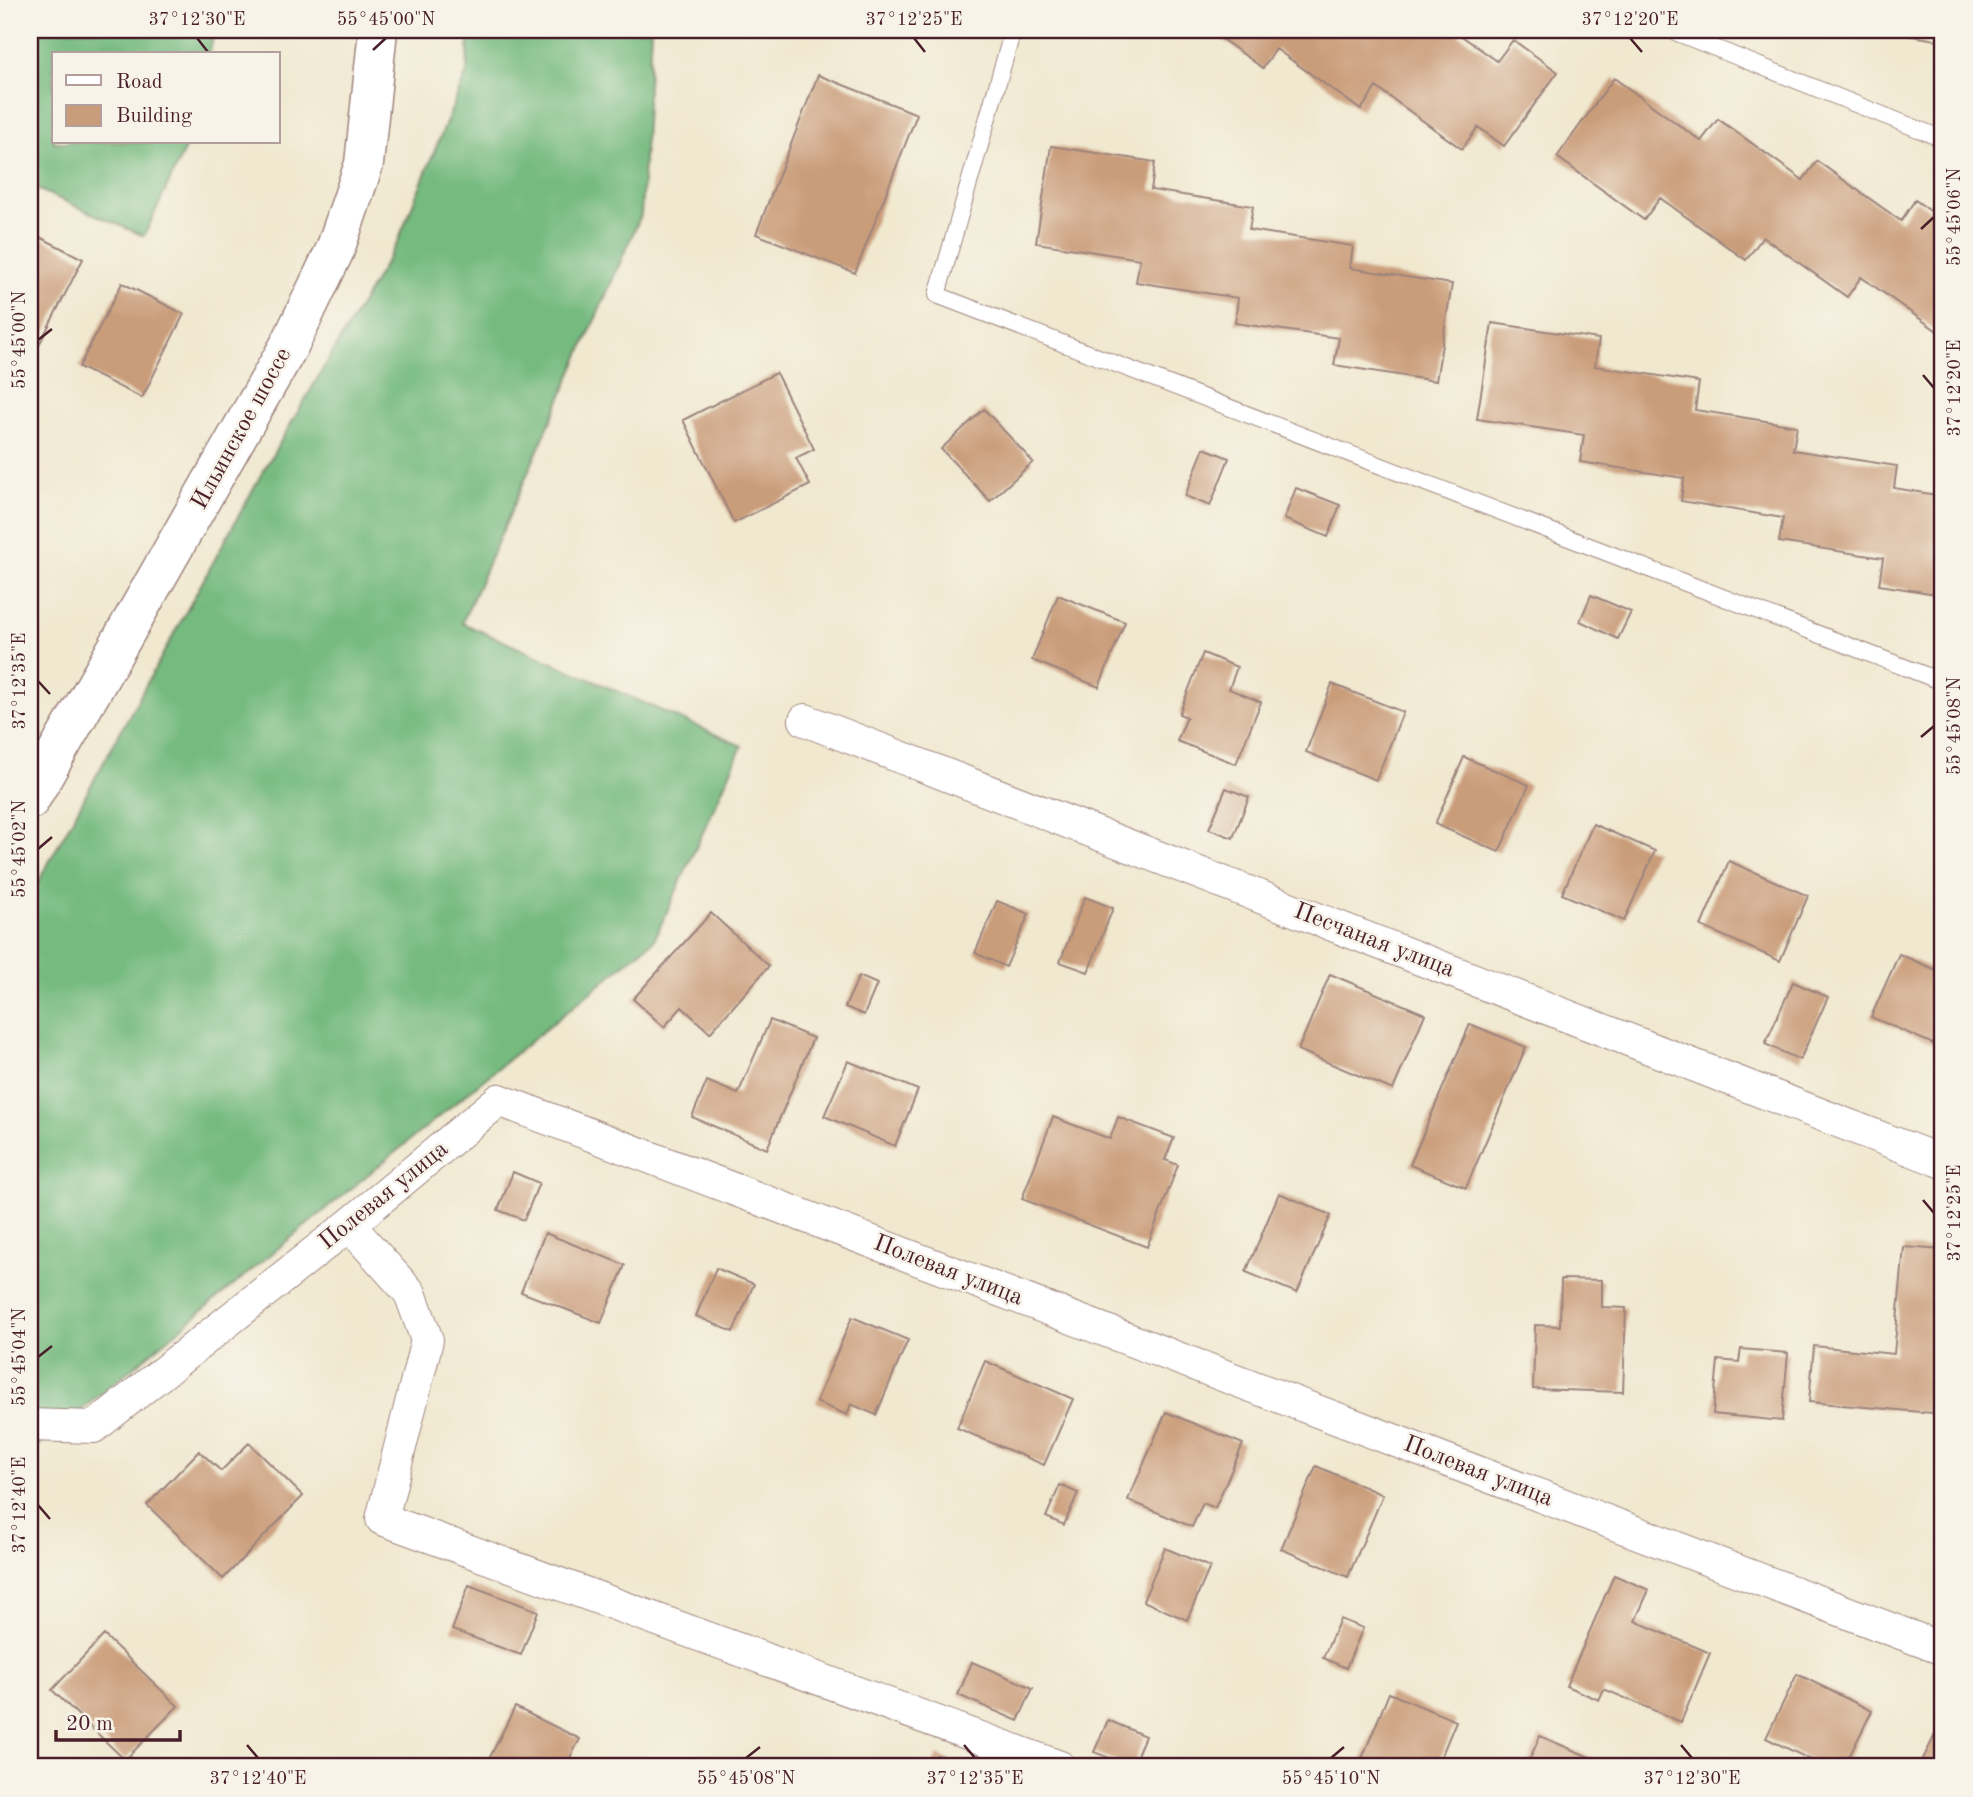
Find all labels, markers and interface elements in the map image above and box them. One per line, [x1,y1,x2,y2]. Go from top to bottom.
text: 37°12'30"E [149,11,245,29]
text: 55°45'00"N [337,11,435,29]
text: 37°12'25"E [866,11,962,29]
text: 37°12'20"E [1582,11,1678,29]
legend [52,52,280,144]
text: Road [116,72,163,93]
text: Building [116,106,193,127]
text: 55°45'06"N [1946,168,1964,266]
text: 55°45'00"N [11,291,29,389]
text: 37°12'20"E [1946,340,1964,436]
street label: Ильинское шоссе [188,344,296,514]
text: 37°12'35"E [11,633,29,729]
text: 55°45'08"N [1946,677,1964,775]
text: 55°45'02"N [11,800,29,898]
street label: Песчаная улица [1290,899,1458,983]
street label: Полевая улица [315,1137,453,1255]
text: 37°12'25"E [1946,1165,1964,1261]
street label: Полевая улица [870,1231,1026,1311]
text: 55°45'04"N [11,1308,29,1406]
street label: Полевая улица [1400,1432,1556,1512]
text: 37°12'40"E [11,1457,29,1553]
scale bar [56,1699,180,1743]
text: 20 m [66,1714,113,1735]
text: 37°12'40"E [210,1770,306,1788]
text: 55°45'08"N [697,1770,795,1788]
text: 37°12'35"E [927,1770,1023,1788]
text: 55°45'10"N [1282,1770,1380,1788]
text: 37°12'30"E [1644,1770,1740,1788]

